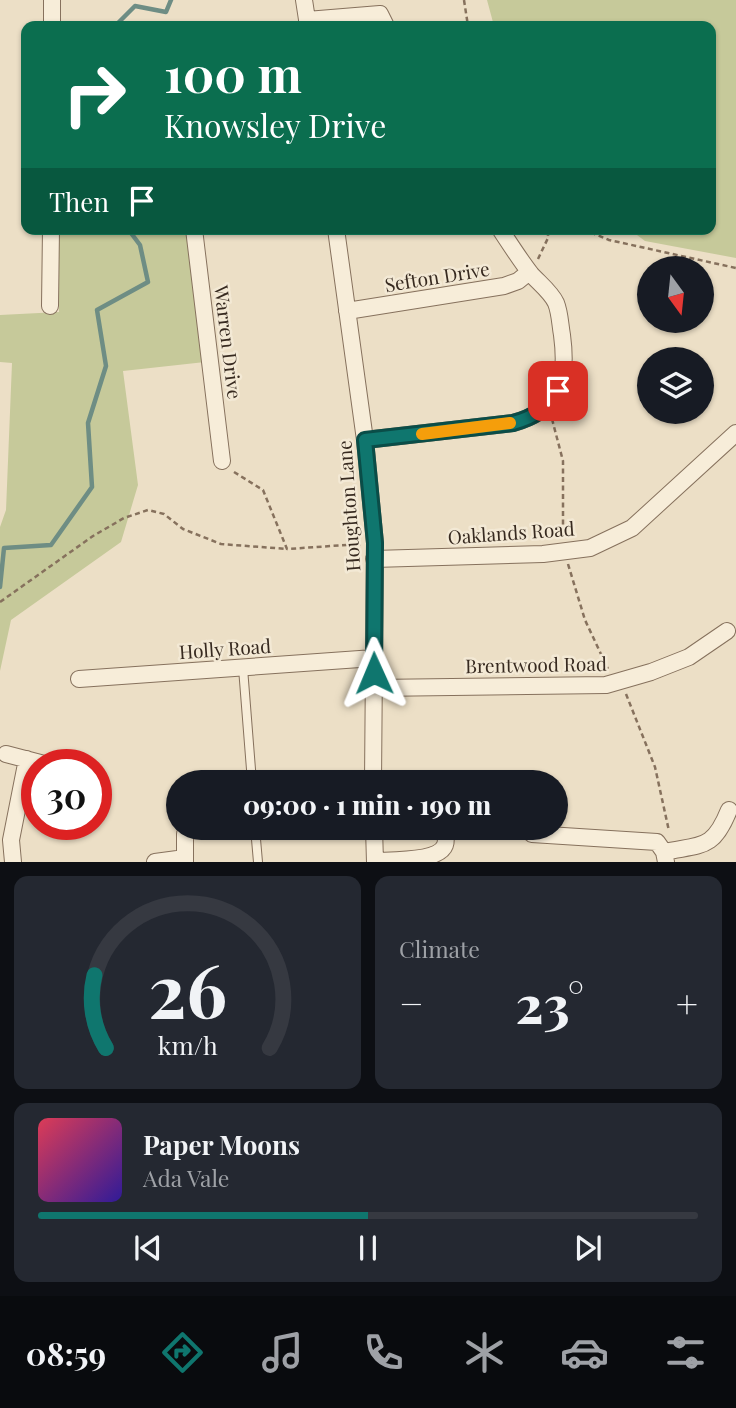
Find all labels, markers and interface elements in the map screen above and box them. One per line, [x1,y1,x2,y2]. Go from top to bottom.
text: 100 m [164,40,302,105]
icon: right [49,49,140,140]
text: Knowsley Drive [164,103,386,146]
icon: arrive [123,182,161,220]
text: Then [49,184,109,219]
street label: Sefton Drive [383,255,491,297]
north arrow [637,256,714,332]
map controls [637,256,714,424]
street label: Warren Drive [209,283,249,400]
button: layers [637,347,714,424]
pin [528,361,588,421]
icon: arrive [539,372,577,410]
street label: Houghton Lane [330,440,366,572]
street label: Oaklands Road [447,515,575,549]
street label: Holly Road [178,632,272,664]
position arrow [337,636,411,710]
street label: Brentwood Road [465,650,607,678]
speed limit sign: 30 [21,749,112,840]
text: 09:00 · 1 min · 190 m [243,787,491,822]
text: Climate [399,933,480,964]
text: 26 [148,940,227,1037]
text: 23° [516,968,584,1037]
text: − [399,977,424,1028]
text: + [676,977,698,1028]
text: km/h [158,1028,218,1061]
text: Paper Moons [143,1127,300,1162]
text: Ada Vale [143,1162,230,1193]
icon: previous [129,1229,167,1267]
icon: pause [349,1229,387,1267]
icon: next [569,1229,607,1267]
icon: directions [158,1328,207,1377]
icon: music [258,1328,307,1377]
icon: phone [359,1328,408,1377]
icon: climate [460,1328,509,1377]
icon: car [560,1328,609,1377]
icon: filters [661,1328,710,1377]
text: 08:59 [26,1331,106,1374]

